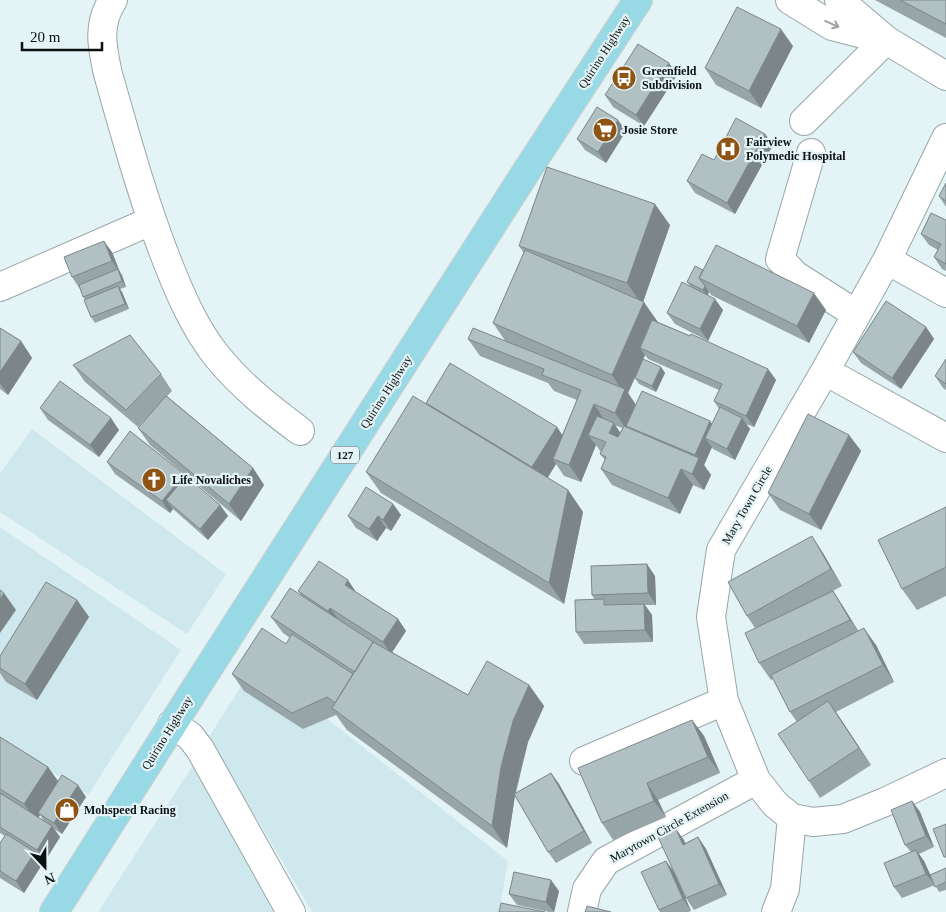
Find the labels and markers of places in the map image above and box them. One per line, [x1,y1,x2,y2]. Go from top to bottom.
place label: Greenfield Subdivision [642,64,702,92]
bus stop icon: Greenfield Subdivision [611,65,637,91]
supermarket icon: Josie Store [592,117,618,143]
place label: Josie Store [622,123,678,137]
place label: Fairview Polymedic Hospital [746,135,846,163]
hospital icon: Fairview Polymedic Hospital [715,136,741,162]
church icon: Life Novaliches [141,467,167,493]
place label: Life Novaliches [172,473,251,487]
shop icon: Mohspeed Racing [54,797,80,823]
place label: Mohspeed Racing [84,803,176,817]

